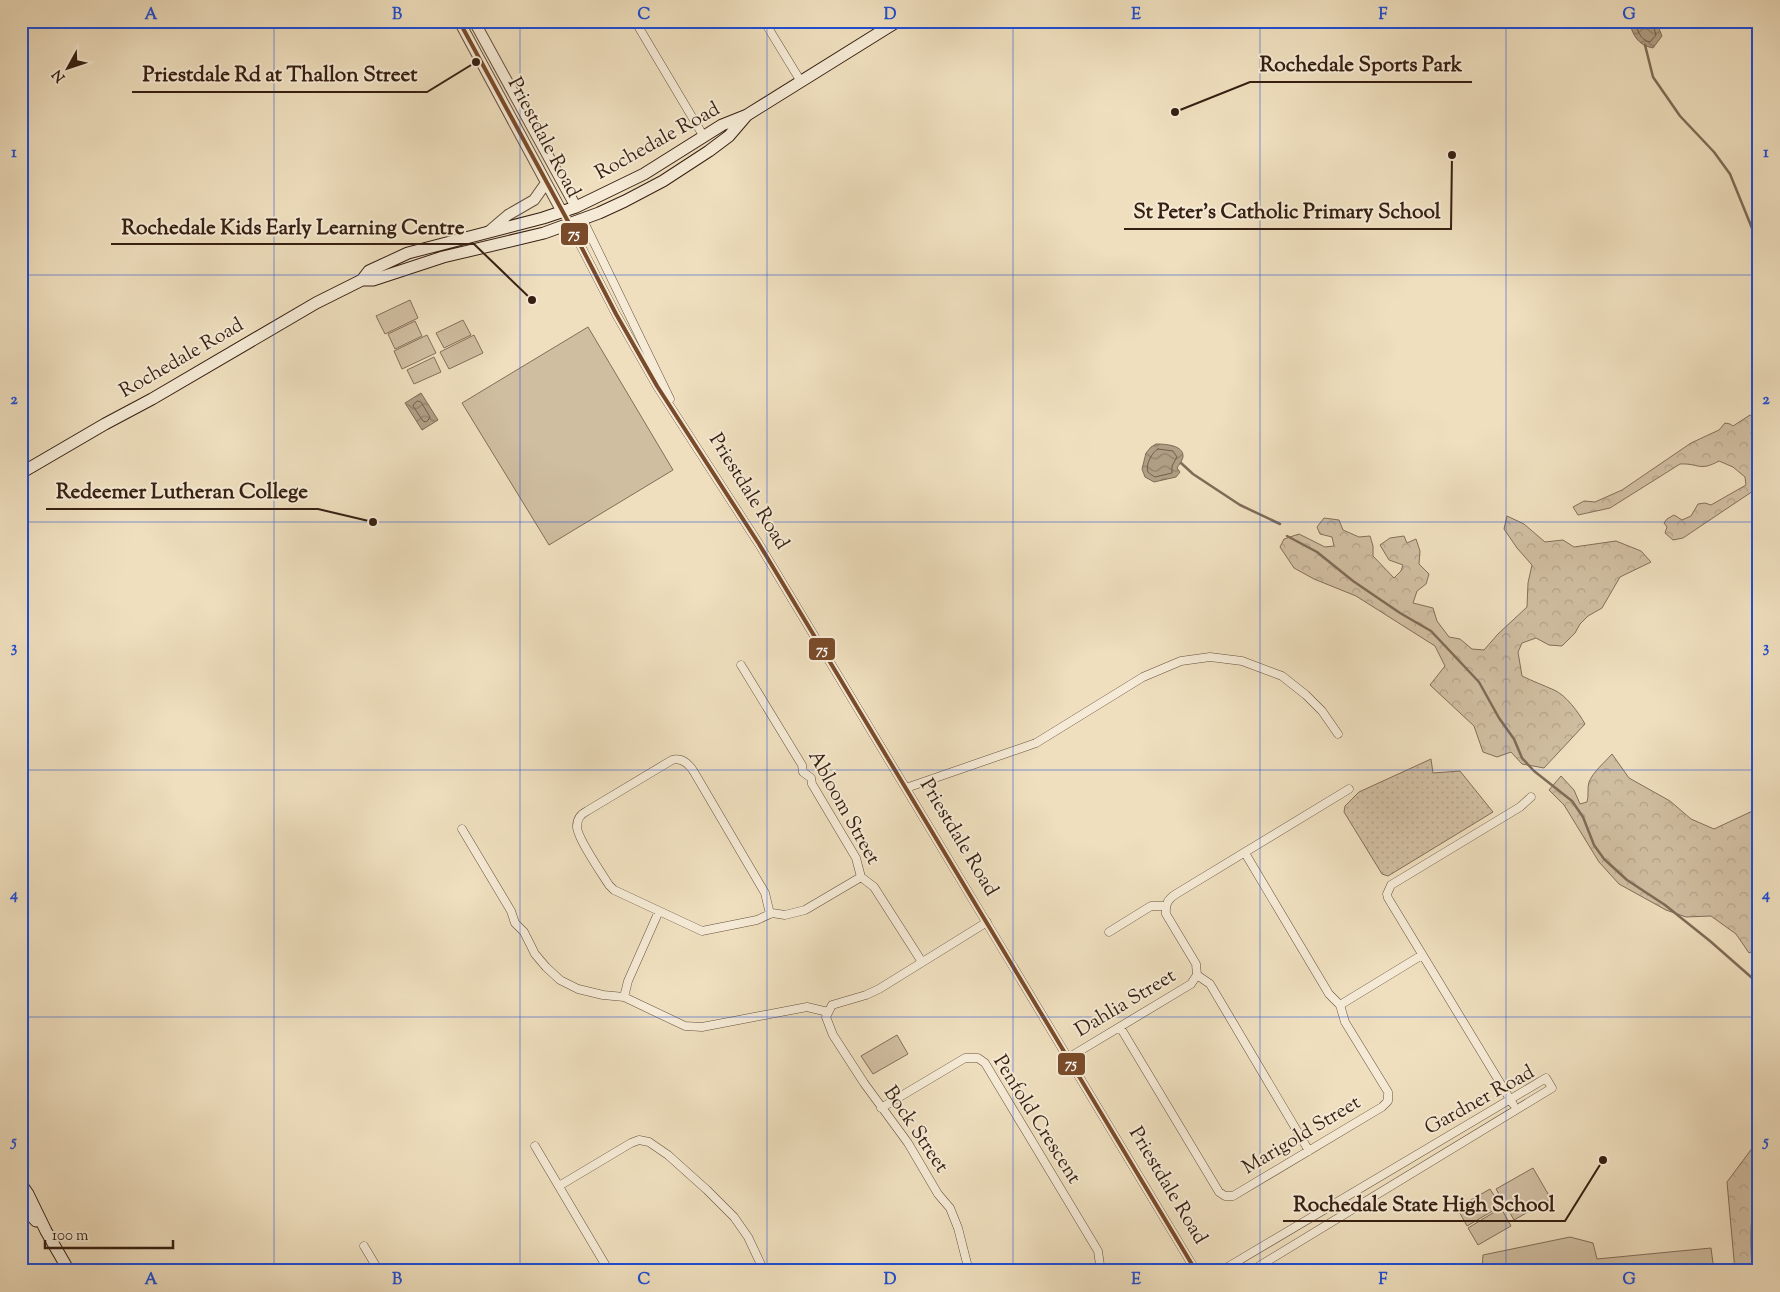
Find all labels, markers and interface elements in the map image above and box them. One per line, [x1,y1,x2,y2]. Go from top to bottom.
text: A [145,4,158,27]
text: B [392,4,402,27]
text: C [638,4,651,27]
text: D [884,4,897,27]
text: E [1131,4,1141,27]
text: F [1379,4,1388,27]
text: G [1622,4,1636,27]
north arrow [42,42,92,92]
callout: Rochedale Sports Park [1250,46,1472,82]
text: Rochedale Sports Park [1260,51,1463,81]
callout: Priestdale Rd at Thallon Street [132,56,427,92]
text: Priestdale Rd at Thallon Street [143,61,418,91]
text: N [48,64,71,86]
street label: Priestdale Road [499,73,587,203]
street label: Rochedale Road [590,96,726,188]
text: 1 [11,142,17,165]
text: 1 [1763,142,1769,165]
callout: St Peter's Catholic Primary School [1124,193,1451,229]
text: St Peter's Catholic Primary School [1133,198,1441,228]
callout: Rochedale Kids Early Learning Centre [111,208,474,244]
text: Rochedale Kids Early Learning Centre [122,214,465,244]
line badge: 75 [560,222,589,246]
text: 75 [568,225,580,245]
street label: Rochedale Road [115,312,249,406]
text: 2 [10,389,18,412]
text: 2 [1762,389,1770,412]
street label: Priestdale Road [701,428,795,556]
callout: Redeemer Lutheran College [46,473,318,509]
text: Redeemer Lutheran College [56,478,308,508]
text: 3 [11,637,18,660]
line badge: 75 [808,637,836,661]
text: 3 [1763,637,1770,660]
text: 75 [816,641,828,661]
street label: Abloom Street [800,746,886,871]
street label: Priestdale Road [911,774,1005,902]
text: 4 [9,884,18,907]
text: 4 [1761,884,1770,907]
street label: Dahlia Street [1070,962,1182,1046]
street label: Penfold Crescent [985,1050,1087,1190]
line badge: 75 [1057,1052,1086,1076]
text: 75 [1065,1055,1077,1075]
street label: Gardner Road [1420,1059,1540,1143]
street label: Bock Street [875,1081,955,1179]
street label: Marigold Street [1237,1089,1367,1183]
street label: Priestdale Road [1120,1122,1214,1250]
text: 5 [9,1131,17,1154]
text: 5 [1761,1131,1769,1154]
callout: Rochedale State High School [1283,1185,1565,1221]
text: Rochedale State High School [1293,1191,1555,1221]
scale bar [45,1217,172,1249]
text: 100 m [52,1226,89,1247]
text: A [145,1269,158,1292]
text: B [392,1269,402,1292]
text: C [638,1269,651,1292]
text: D [884,1269,897,1292]
text: E [1131,1269,1141,1292]
text: F [1379,1269,1388,1292]
text: G [1622,1269,1636,1292]

